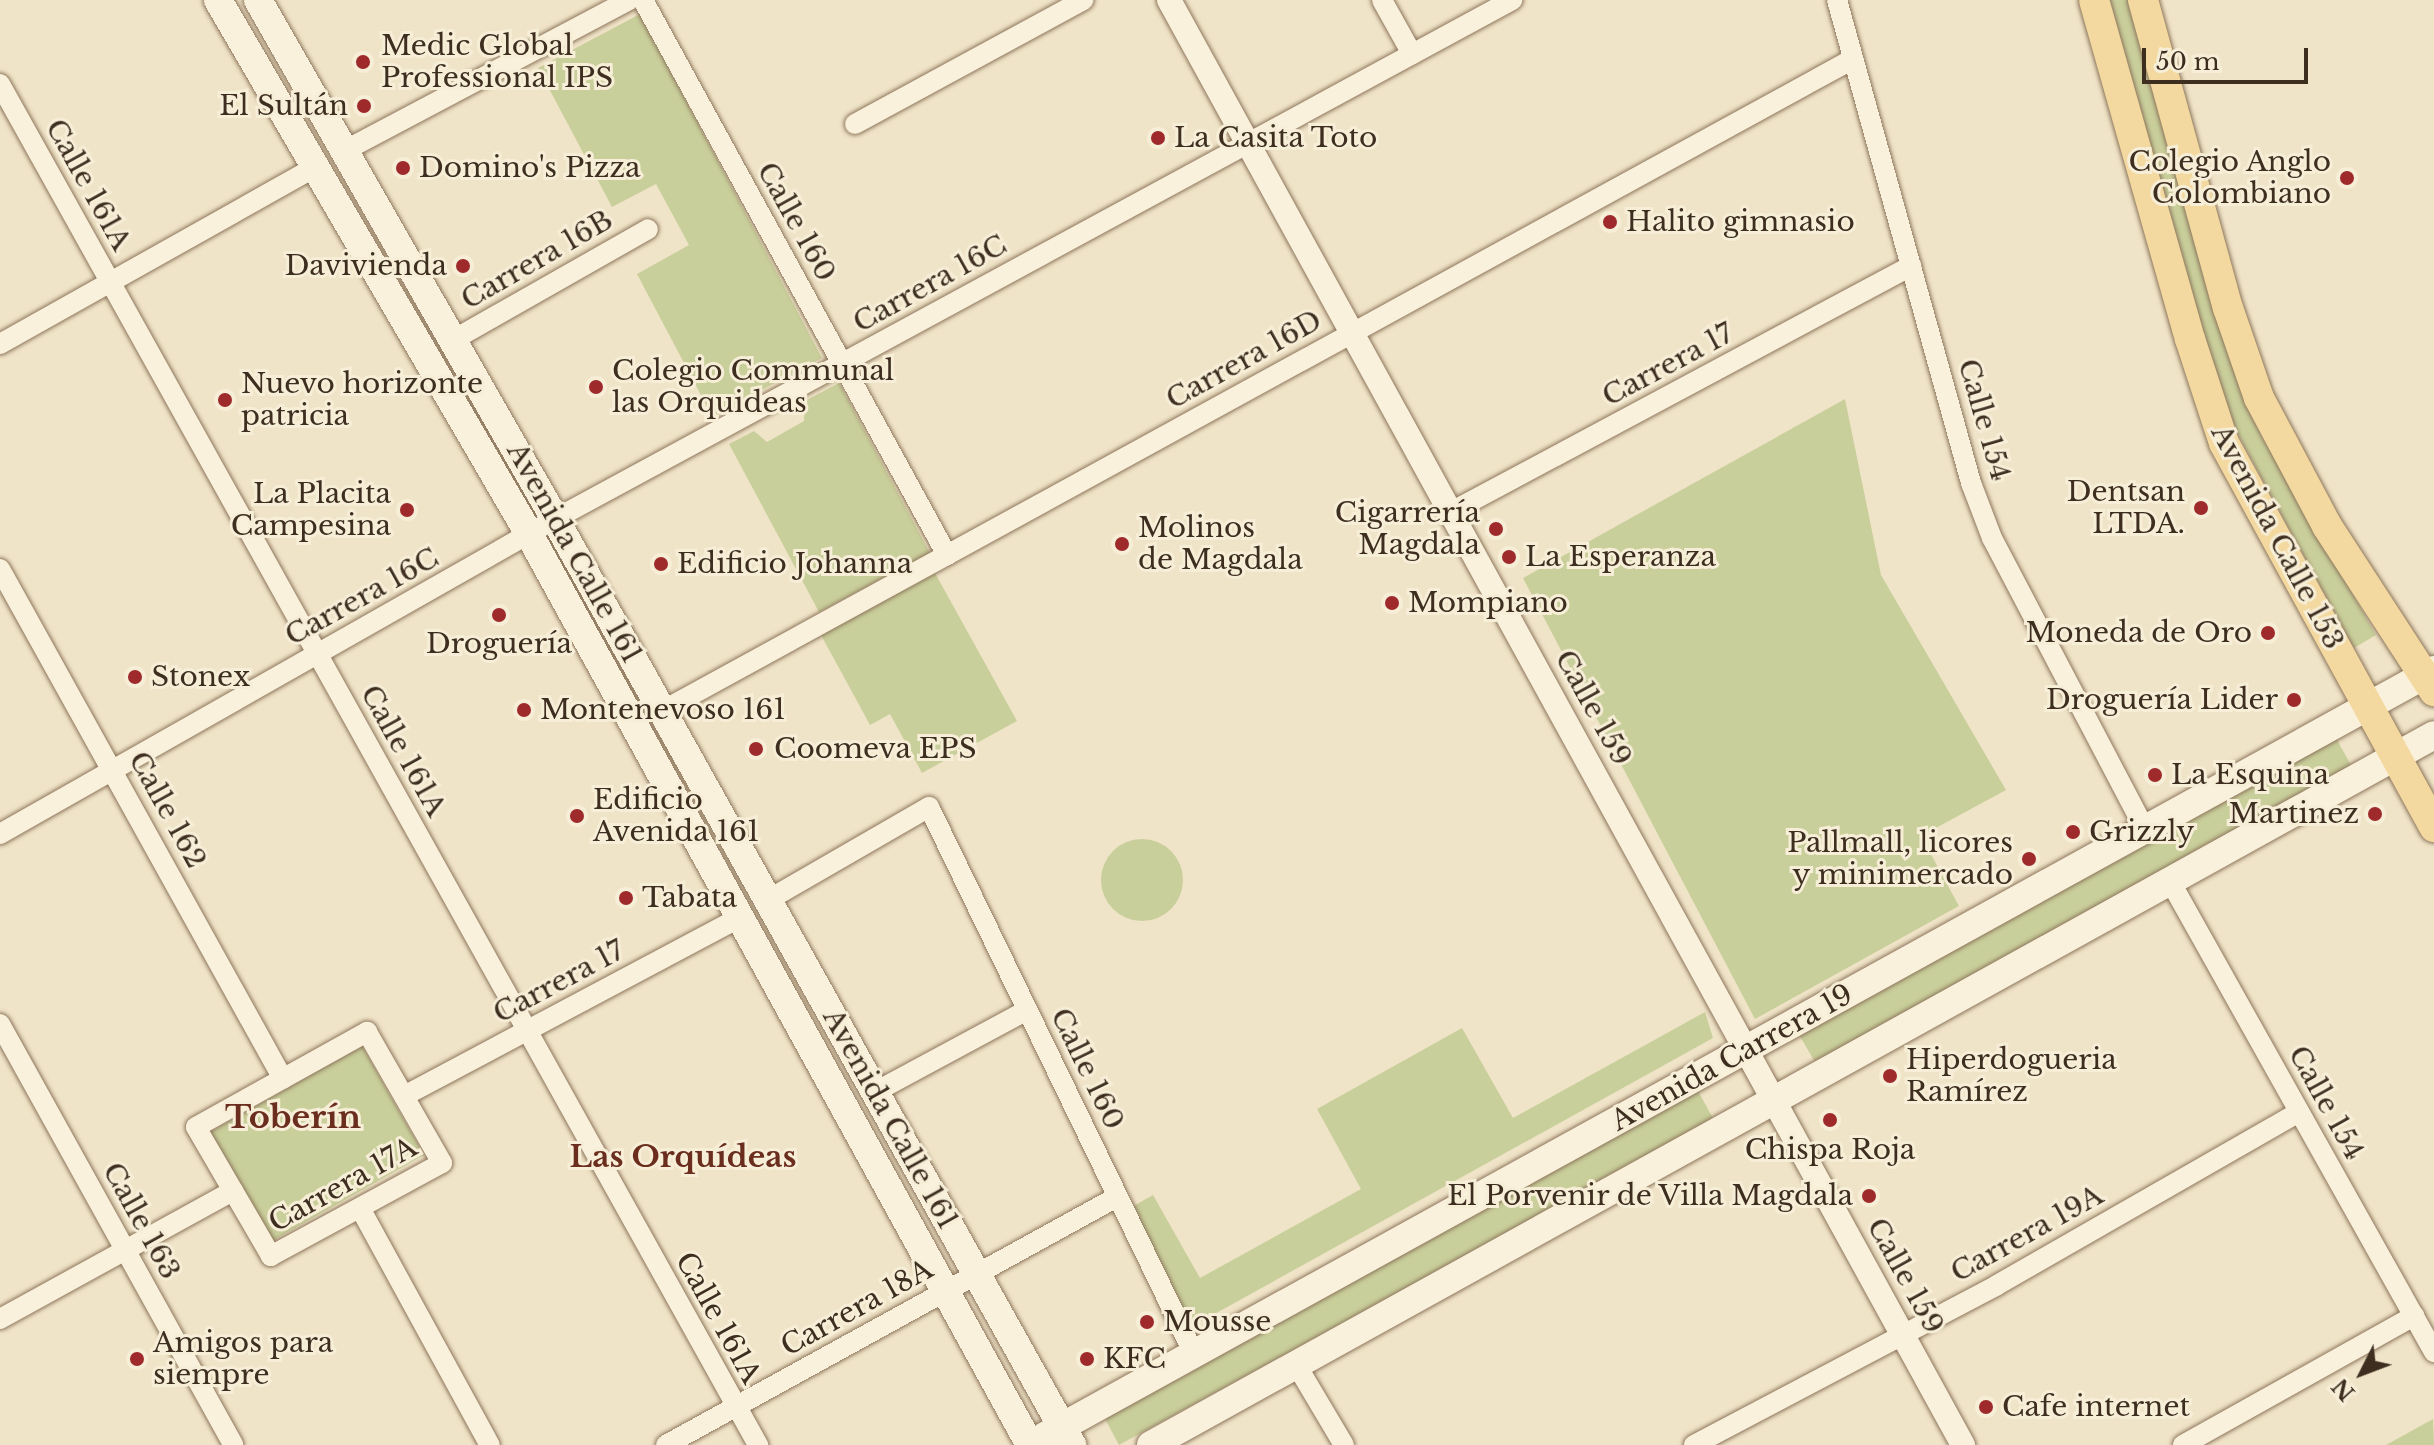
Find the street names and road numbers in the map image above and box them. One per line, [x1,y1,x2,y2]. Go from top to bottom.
street label: Calle 161A [38,114,138,256]
street label: Calle 160 [750,157,842,287]
street label: Carrera 16B [455,203,619,317]
street label: Carrera 16C [847,228,1013,340]
street label: Carrera 16D [1160,303,1328,417]
street label: Carrera 17 [1597,316,1739,414]
street label: Calle 154 [1951,355,2017,485]
street label: Avenida Calle 153 [2204,419,2350,655]
street label: Avenida Calle 161 [499,437,649,669]
street label: Carrera 16C [279,541,445,653]
street label: Calle 159 [1548,644,1638,772]
street label: Calle 161A [353,680,453,822]
street label: Calle 162 [121,746,213,874]
street label: Carrera 17 [488,933,630,1031]
street label: Avenida Carrera 19 [1605,977,1859,1139]
street label: Avenida Calle 161 [815,1003,965,1235]
street label: Calle 160 [1043,1003,1131,1135]
street label: Calle 154 [2281,1040,2371,1166]
street label: Carrera 17A [263,1130,423,1240]
street label: Calle 163 [95,1157,187,1285]
street label: Carrera 19A [1945,1178,2109,1290]
street label: Calle 159 [1860,1212,1950,1340]
street label: Calle 161A [668,1247,768,1389]
street label: Carrera 18A [775,1252,939,1364]

